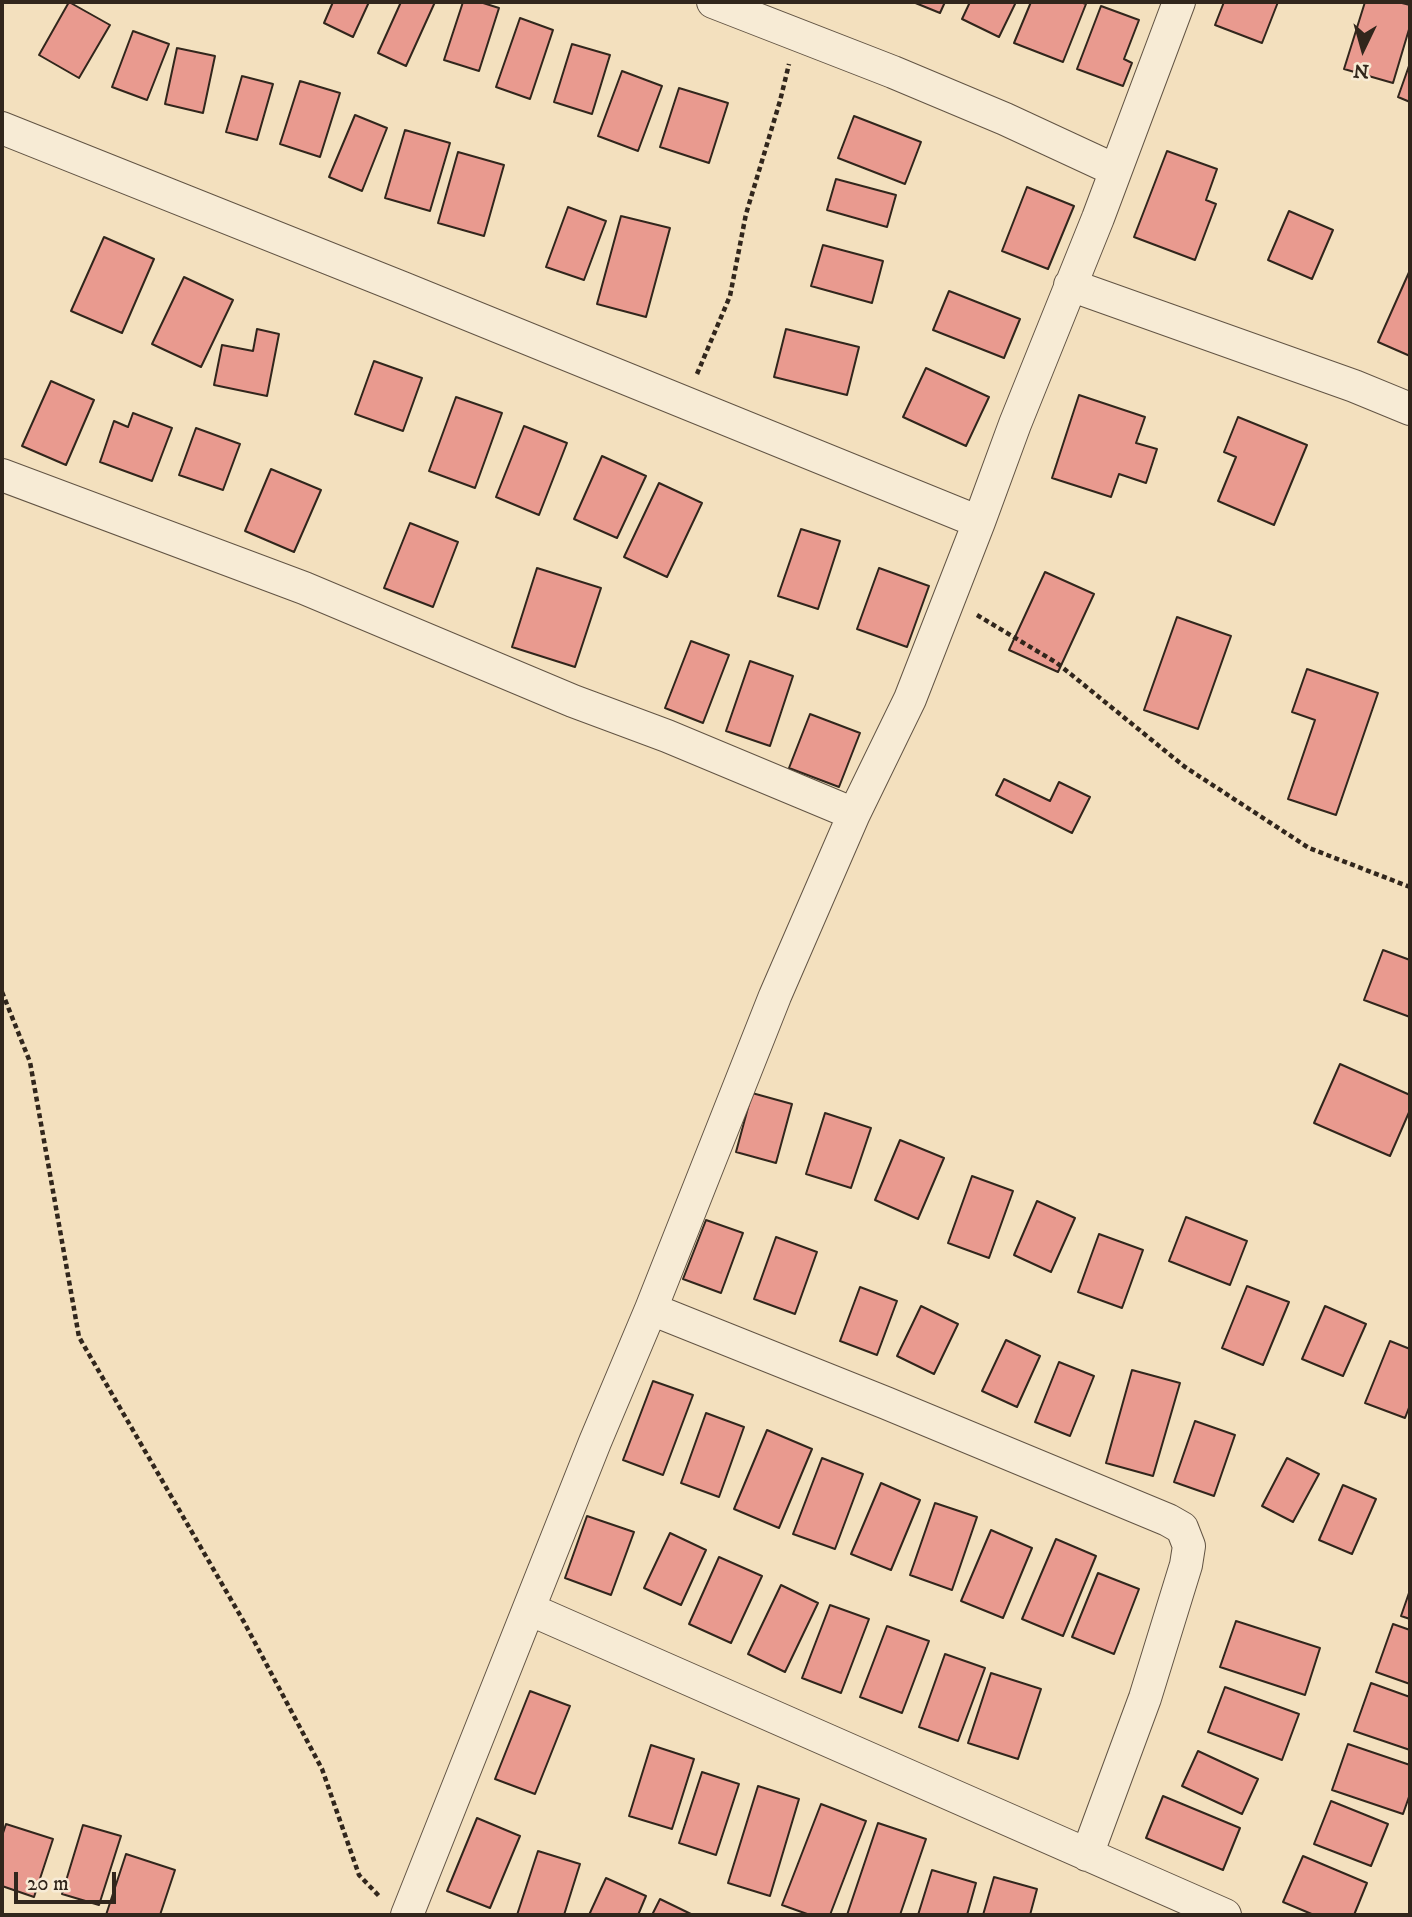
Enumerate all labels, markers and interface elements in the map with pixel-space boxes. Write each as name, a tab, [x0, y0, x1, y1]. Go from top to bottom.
north arrow	[1328, 14, 1398, 84]
text: N	[1352, 58, 1370, 83]
scale bar	[18, 1857, 119, 1901]
text: 20 m	[27, 1871, 69, 1897]

